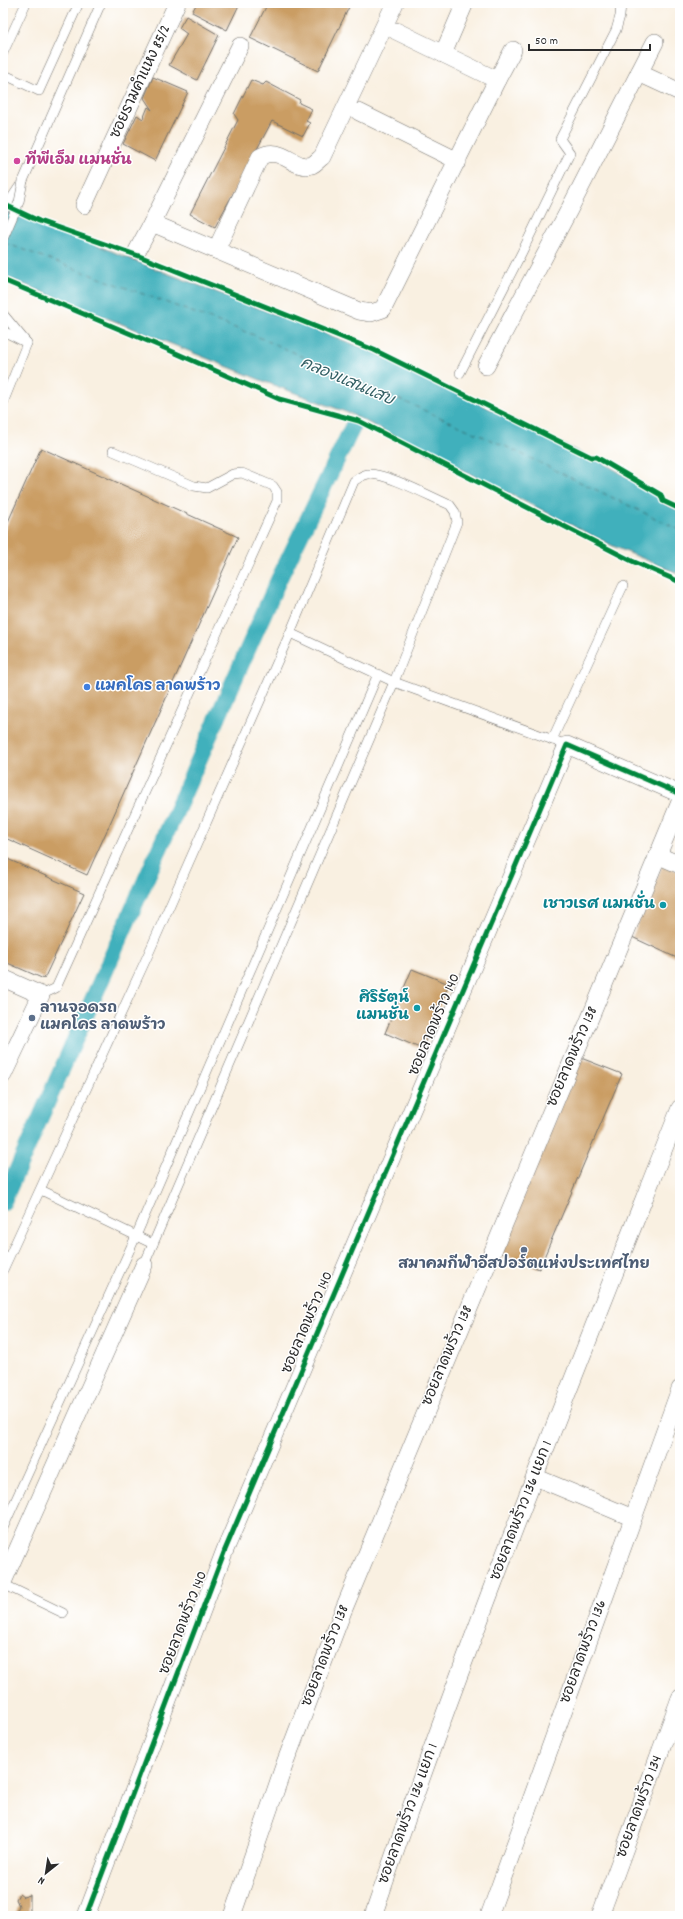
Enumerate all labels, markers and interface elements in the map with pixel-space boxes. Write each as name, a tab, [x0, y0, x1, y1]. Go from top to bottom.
street label: ซอยรามคำแหง 85/2	[105, 21, 177, 143]
scale bar	[529, 26, 650, 52]
text: 50 m	[535, 33, 558, 50]
place label: ทีพีเอ็ม แมนชั่น	[25, 146, 132, 172]
marker: ทีพีเอ็ม แมนชั่น	[12, 156, 22, 166]
water label: คลองแสนแสบ	[297, 352, 398, 412]
place label: แมคโคร ลาดพร้าว	[95, 675, 220, 698]
marker: แมคโคร ลาดพร้าว	[82, 682, 92, 692]
place label: เชาวเรศ แมนชั่น	[543, 890, 655, 916]
marker: เชาวเรศ แมนชั่น	[658, 900, 668, 910]
street label: ซอยลาดพร้าว 140	[403, 970, 466, 1080]
place label: ศิริรัตน์ แมนชั่น	[356, 987, 410, 1027]
place label: ลานจอดรถ แมคโคร ลาดพร้าว	[40, 998, 165, 1037]
marker: ศิริรัตน์ แมนชั่น	[412, 1003, 422, 1013]
street label: ซอยลาดพร้าว 138	[541, 1003, 604, 1111]
marker: ลานจอดรถ แมคโคร ลาดพร้าว	[27, 1013, 37, 1023]
marker: สมาคมกีฬาอีสปอร์ตแห่งประเทศไทย	[519, 1245, 529, 1255]
place label: สมาคมกีฬาอีสปอร์ตแห่งประเทศไทย	[398, 1253, 650, 1276]
street label: ซอยลาดพร้าว 140	[276, 1268, 339, 1378]
street label: ซอยลาดพร้าว 138	[416, 1302, 479, 1410]
street label: ซอยลาดพร้าว 136 แยก 1	[484, 1438, 559, 1584]
street label: ซอยลาดพร้าว 140	[153, 1568, 214, 1678]
street label: ซอยลาดพร้าว 136	[554, 1597, 613, 1707]
street label: ซอยลาดพร้าว 138	[296, 1601, 356, 1710]
street label: ซอยลาดพร้าว 136 แยก 1	[372, 1740, 445, 1887]
street label: ซอยลาดพร้าว 134	[610, 1752, 669, 1861]
north arrow	[26, 1853, 66, 1893]
text: N	[35, 1871, 48, 1888]

